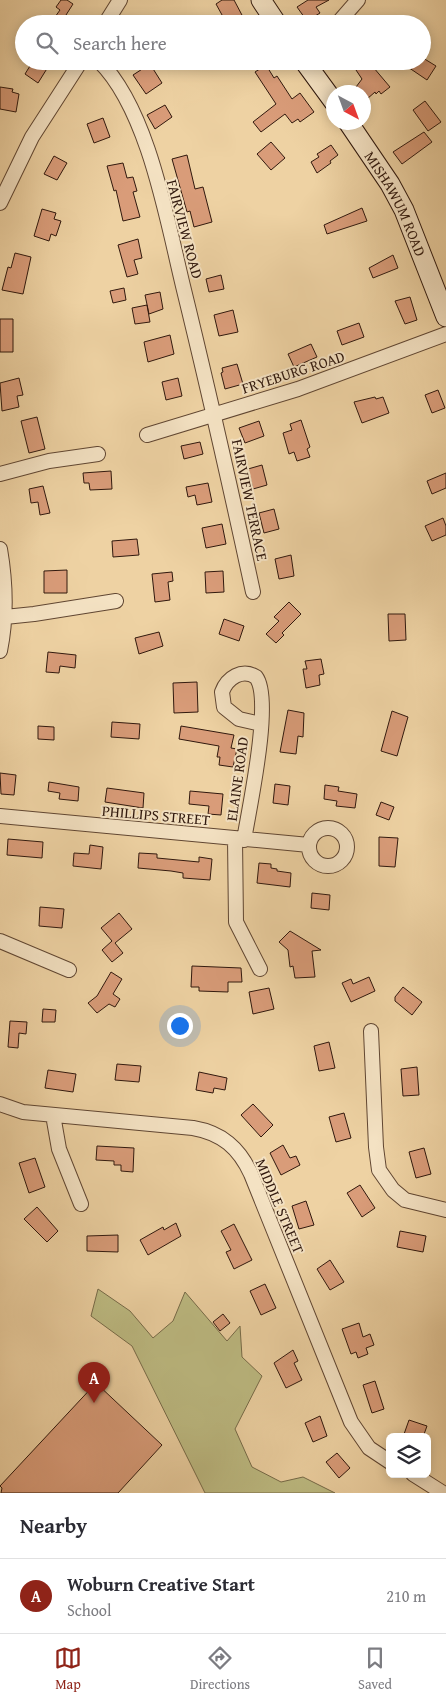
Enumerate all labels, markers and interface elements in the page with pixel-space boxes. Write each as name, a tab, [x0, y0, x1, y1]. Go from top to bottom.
search box	[15, 15, 431, 70]
icon: search	[33, 29, 61, 57]
text: Search here	[73, 29, 167, 57]
north arrow	[326, 85, 371, 130]
street label: MISHAWUM ROAD	[360, 147, 432, 259]
street label: FAIRVIEW ROAD	[162, 177, 208, 281]
street label: FRYEBURG ROAD	[239, 345, 347, 399]
street label: FAIRVIEW TERRACE	[227, 437, 273, 563]
street label: ELAINE ROAD	[221, 736, 253, 822]
street label: PHILLIPS STREET	[101, 800, 212, 830]
your location	[167, 1013, 193, 1039]
street label: MIDDLE STREET	[251, 1155, 310, 1257]
pin: A	[78, 1362, 110, 1403]
map controls	[386, 1433, 431, 1478]
button: layers	[386, 1433, 431, 1478]
text: Nearby	[20, 1510, 87, 1541]
text: Woburn Creative Start	[67, 1570, 255, 1598]
text: A	[31, 1584, 41, 1608]
text: 210 m	[386, 1584, 426, 1608]
text: School	[67, 1598, 111, 1622]
tab: Map	[54, 1644, 82, 1694]
tab: Directions	[190, 1644, 250, 1694]
tab: Saved	[358, 1644, 392, 1694]

